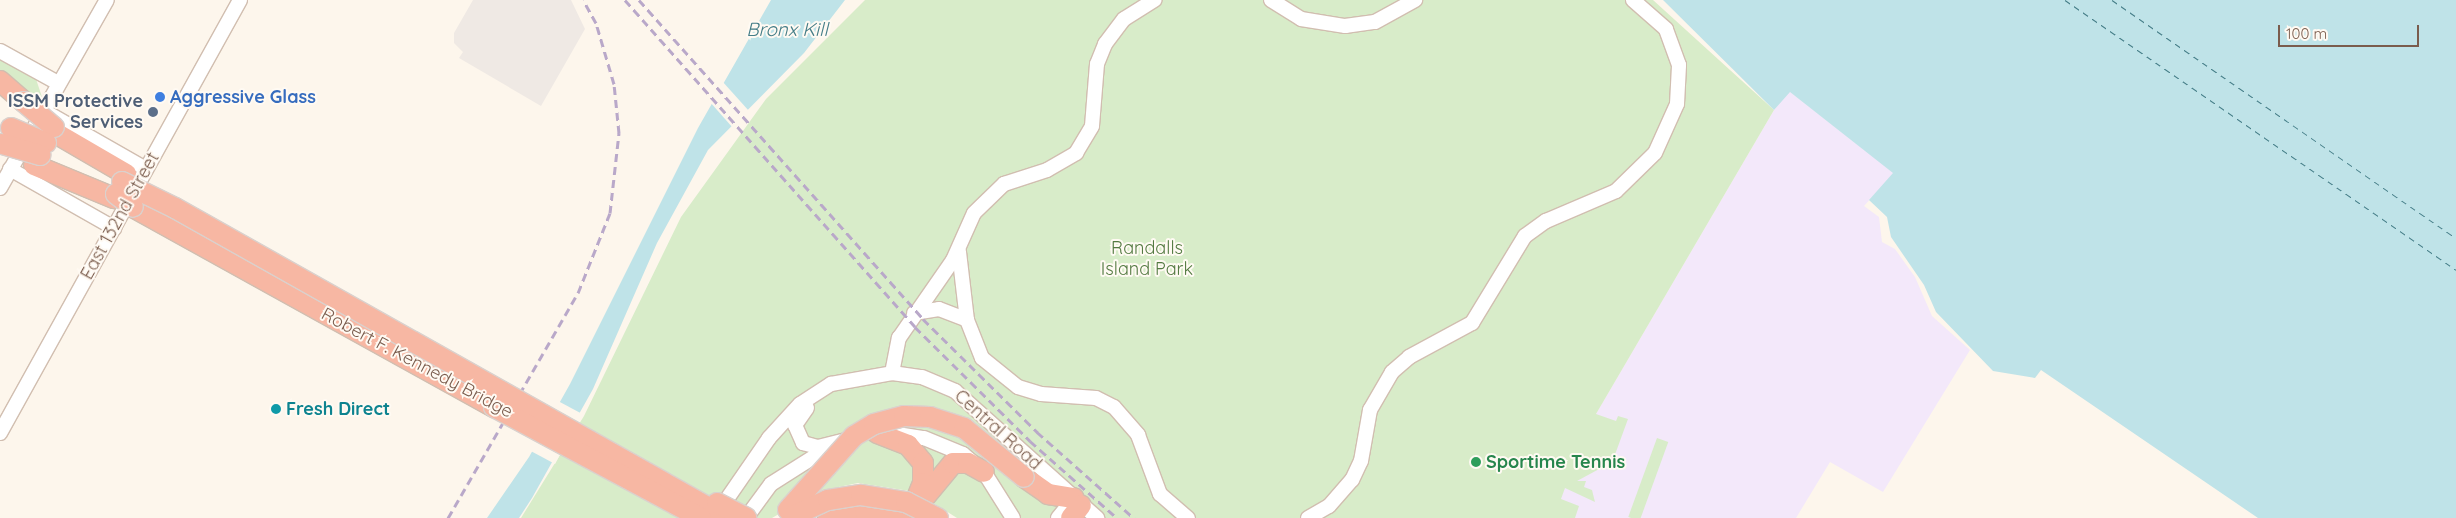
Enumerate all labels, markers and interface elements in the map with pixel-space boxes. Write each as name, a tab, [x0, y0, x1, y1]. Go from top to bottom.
scale bar	[2281, 15, 2422, 47]
water label: Bronx Kill	[746, 19, 828, 41]
text: 100 m	[2286, 24, 2327, 43]
place label: Aggressive Glass	[170, 86, 316, 108]
place label: ISSM Protective Services	[8, 91, 143, 134]
marker: Aggressive Glass	[154, 91, 166, 103]
marker: ISSM Protective Services	[147, 106, 159, 118]
street label: East 132nd Street	[76, 149, 164, 283]
park label: Randalls Island Park	[1101, 238, 1193, 280]
street label: Robert F. Kennedy Bridge	[318, 303, 516, 423]
street label: Central Road	[950, 385, 1046, 475]
place label: Fresh Direct	[286, 398, 390, 420]
marker: Fresh Direct	[270, 403, 282, 415]
place label: Sportime Tennis	[1486, 451, 1625, 473]
marker: Sportime Tennis	[1470, 456, 1482, 468]

